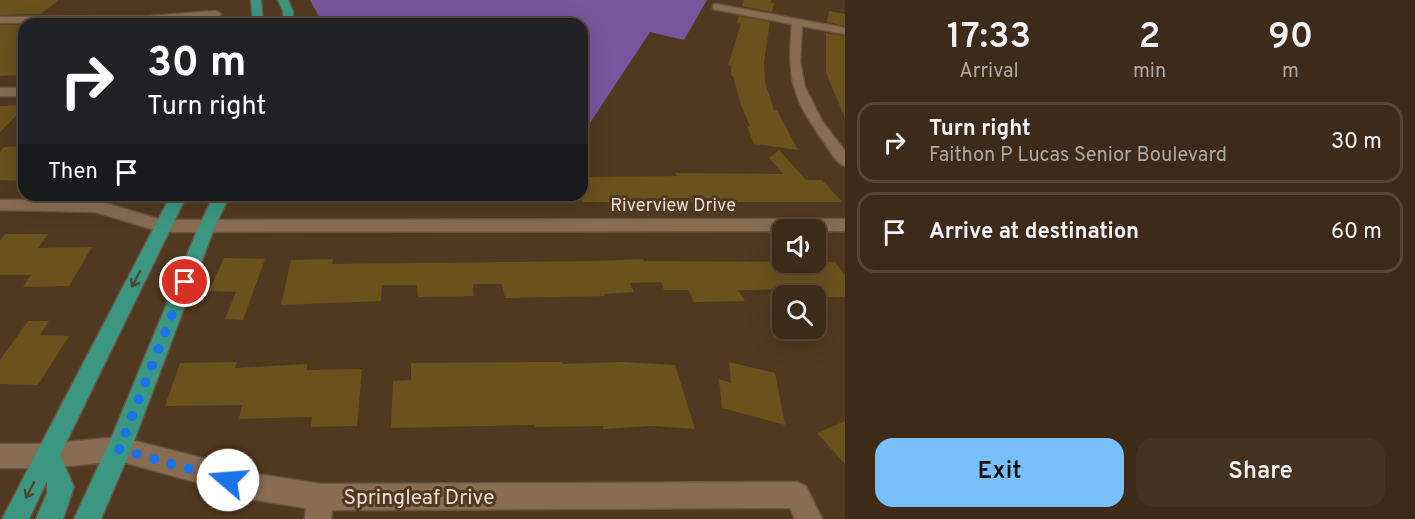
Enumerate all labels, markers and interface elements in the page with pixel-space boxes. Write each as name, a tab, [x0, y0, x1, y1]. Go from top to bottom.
text: 17:33	[947, 15, 1031, 61]
text: 2	[1139, 15, 1161, 61]
text: 90	[1268, 15, 1313, 61]
text: 30 m	[147, 38, 246, 91]
icon: right	[48, 42, 126, 120]
text: Arrival	[959, 59, 1019, 85]
text: min	[1133, 59, 1166, 85]
text: m	[1282, 59, 1299, 85]
text: Turn right	[147, 90, 266, 124]
text: Turn right	[929, 116, 1031, 143]
icon: right	[878, 126, 911, 159]
text: 30 m	[1331, 129, 1382, 156]
text: Faithon P Lucas Senior Boulevard	[929, 143, 1227, 169]
icon: arrive	[110, 156, 143, 189]
text: Then	[48, 159, 98, 186]
street label: Riverview Drive	[610, 195, 736, 218]
icon: arrive	[878, 216, 911, 249]
map controls	[772, 219, 826, 339]
button: sound	[772, 219, 826, 273]
text: Arrive at destination	[929, 219, 1139, 246]
text: 60 m	[1331, 219, 1382, 246]
pin	[159, 256, 210, 307]
icon: arrive	[168, 265, 201, 298]
one-way arrow	[130, 269, 142, 287]
button: search	[772, 285, 826, 339]
button: Exit	[875, 438, 1124, 507]
button: Share	[1136, 438, 1385, 507]
position arrow	[196, 448, 260, 512]
one-way arrow	[24, 481, 35, 499]
street label: Springleaf Drive	[343, 485, 495, 512]

